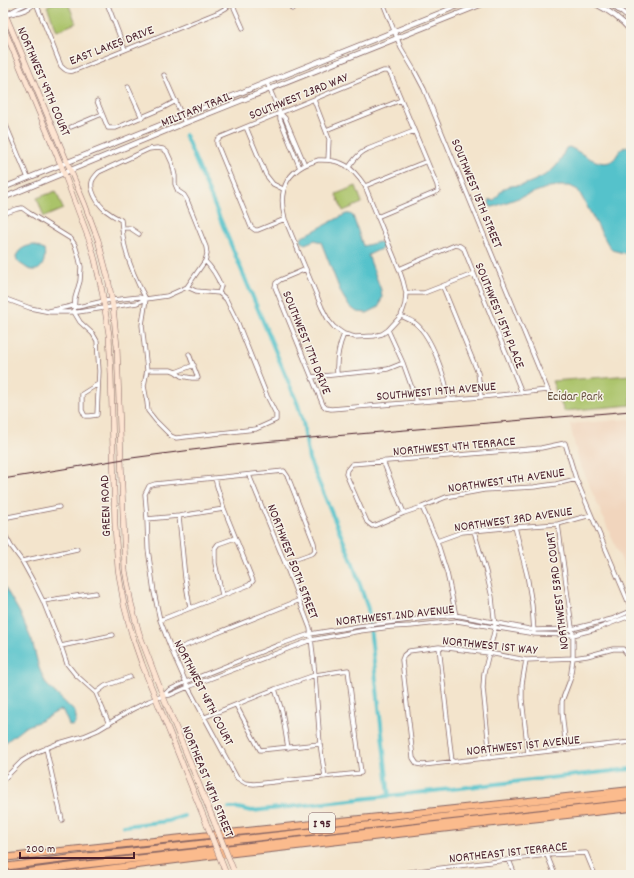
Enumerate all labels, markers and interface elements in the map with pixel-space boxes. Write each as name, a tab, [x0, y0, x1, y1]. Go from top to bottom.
street label: EAST LAKES DRIVE	[67, 21, 157, 71]
street label: NORTHWEST 49TH COURT	[11, 24, 74, 140]
street label: SOUTHWEST 23RD WAY	[247, 68, 352, 126]
street label: MILITARY TRAIL	[158, 87, 236, 133]
street label: SOUTHWEST 15TH STREET	[445, 136, 506, 252]
street label: SOUTHWEST 15TH PLACE	[469, 260, 529, 372]
street label: SOUTHWEST 17TH DRIVE	[276, 288, 335, 398]
street label: SOUTHWEST 19TH AVENUE	[376, 378, 497, 407]
park label: Ecidar Park	[547, 388, 603, 407]
street label: NORTHWEST 4TH TERRACE	[392, 433, 516, 462]
street label: NORTHWEST 4TH AVENUE	[447, 464, 566, 499]
street label: GREEN ROAD	[96, 474, 117, 537]
street label: NORTHWEST 50TH STREET	[261, 502, 322, 622]
street label: NORTHWEST 3RD AVENUE	[453, 503, 574, 538]
street label: NORTHWEST 53RD COURT	[542, 531, 575, 651]
street label: NORTHWEST 2ND AVENUE	[335, 601, 456, 632]
street label: NORTHWEST 1ST WAY	[441, 632, 539, 661]
street label: NORTHWEST 48TH COURT	[168, 637, 238, 749]
street label: NORTHEAST 48TH STREET	[176, 723, 238, 841]
street label: NORTHWEST 1ST AVENUE	[466, 731, 581, 762]
road number: I 95	[309, 813, 335, 833]
scale bar	[20, 834, 134, 860]
street label: NORTHEAST 1ST TERRACE	[448, 838, 568, 869]
text: 200 m	[26, 841, 55, 858]

